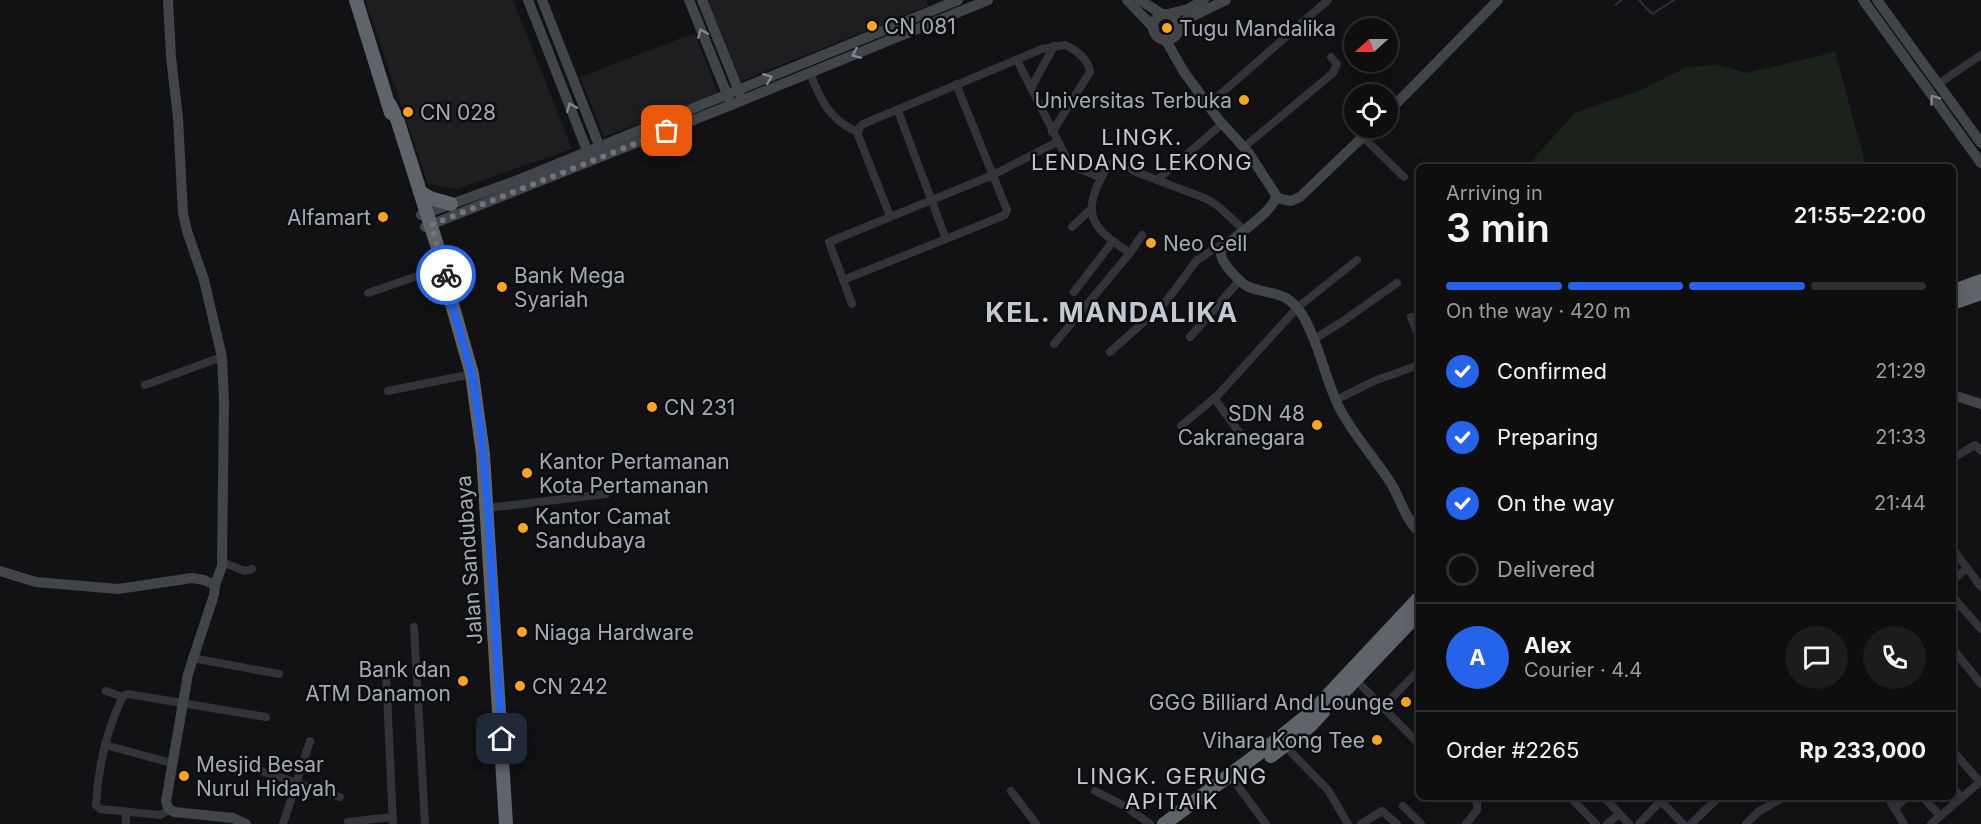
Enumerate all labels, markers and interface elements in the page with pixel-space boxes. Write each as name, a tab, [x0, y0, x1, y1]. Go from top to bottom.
place label: CN 081	[884, 14, 956, 39]
place label: Tugu Mandalika	[1179, 16, 1336, 41]
north arrow	[1344, 18, 1398, 72]
map controls	[1344, 18, 1398, 138]
marker: CN 081	[865, 19, 879, 33]
marker: Tugu Mandalika	[1160, 21, 1174, 35]
one-way arrow	[697, 28, 709, 39]
one-way arrow	[851, 47, 862, 59]
one-way arrow	[762, 73, 773, 85]
button: locate	[1344, 84, 1398, 138]
place label: Universitas Terbuka	[1034, 88, 1232, 113]
marker: Universitas Terbuka	[1237, 93, 1251, 107]
one-way arrow	[1930, 95, 1941, 106]
place label: CN 028	[420, 100, 496, 125]
one-way arrow	[565, 102, 578, 112]
marker: CN 028	[401, 105, 415, 119]
pin	[641, 105, 692, 156]
icon: bag	[650, 114, 683, 147]
district label: LINGK. LENDANG LEKONG	[1031, 124, 1253, 175]
text: Arriving in	[1446, 181, 1543, 205]
text: 21:55–22:00	[1794, 202, 1926, 228]
text: 3 min	[1446, 204, 1550, 251]
place label: Alfamart	[287, 205, 371, 230]
marker: Alfamart	[376, 210, 390, 224]
place label: Neo Cell	[1163, 231, 1247, 256]
marker: Neo Cell	[1144, 236, 1158, 250]
courier	[416, 245, 476, 305]
icon: bike	[430, 259, 463, 292]
place label: Bank Mega Syariah	[514, 263, 625, 312]
marker: Bank Mega Syariah	[495, 280, 509, 294]
district label: KEL. MANDALIKA	[985, 296, 1239, 329]
text: On the way · 420 m	[1446, 299, 1631, 323]
icon: check	[1446, 355, 1479, 388]
text: Confirmed	[1497, 358, 1607, 384]
text: 21:29	[1875, 359, 1926, 383]
place label: CN 231	[664, 395, 735, 420]
marker: CN 231	[645, 400, 659, 414]
place label: SDN 48 Cakranegara	[1178, 401, 1305, 450]
marker: SDN 48 Cakranegara	[1310, 418, 1324, 432]
icon: check	[1446, 421, 1479, 454]
text: Preparing	[1497, 424, 1598, 450]
text: 21:33	[1875, 425, 1926, 449]
place label: Kantor Pertamanan Kota Pertamanan	[539, 449, 730, 498]
marker: Kantor Pertamanan Kota Pertamanan	[520, 466, 534, 480]
street label: Jalan Sandubaya	[451, 474, 487, 646]
icon: check	[1446, 487, 1479, 520]
text: On the way	[1497, 490, 1615, 516]
text: 21:44	[1874, 491, 1926, 515]
place label: Kantor Camat Sandubaya	[535, 504, 671, 553]
marker: Kantor Camat Sandubaya	[516, 521, 530, 535]
text: Delivered	[1497, 556, 1595, 582]
place label: Niaga Hardware	[534, 620, 694, 645]
marker: Niaga Hardware	[515, 625, 529, 639]
button: chat	[1785, 626, 1848, 689]
button: phone	[1863, 626, 1926, 689]
text: Alex	[1524, 632, 1572, 658]
text: A	[1469, 644, 1486, 670]
place label: Bank dan ATM Danamon	[305, 657, 451, 706]
text: Courier · 4.4	[1524, 658, 1642, 682]
marker: Bank dan ATM Danamon	[456, 674, 470, 688]
place label: CN 242	[532, 674, 608, 699]
marker: CN 242	[513, 679, 527, 693]
place label: GGG Billiard And Lounge	[1149, 690, 1394, 715]
marker: GGG Billiard And Lounge	[1399, 695, 1413, 709]
pin	[476, 713, 527, 764]
icon: home	[485, 722, 518, 755]
place label: Vihara Kong Tee	[1202, 728, 1365, 753]
marker: Vihara Kong Tee	[1370, 733, 1384, 747]
text: Order #2265	[1446, 737, 1579, 763]
text: Rp 233,000	[1799, 737, 1926, 763]
place label: Mesjid Besar Nurul Hidayah	[196, 752, 337, 801]
district label: LINGK. GERUNG APITAIK	[1076, 763, 1268, 814]
marker: Mesjid Besar Nurul Hidayah	[177, 769, 191, 783]

